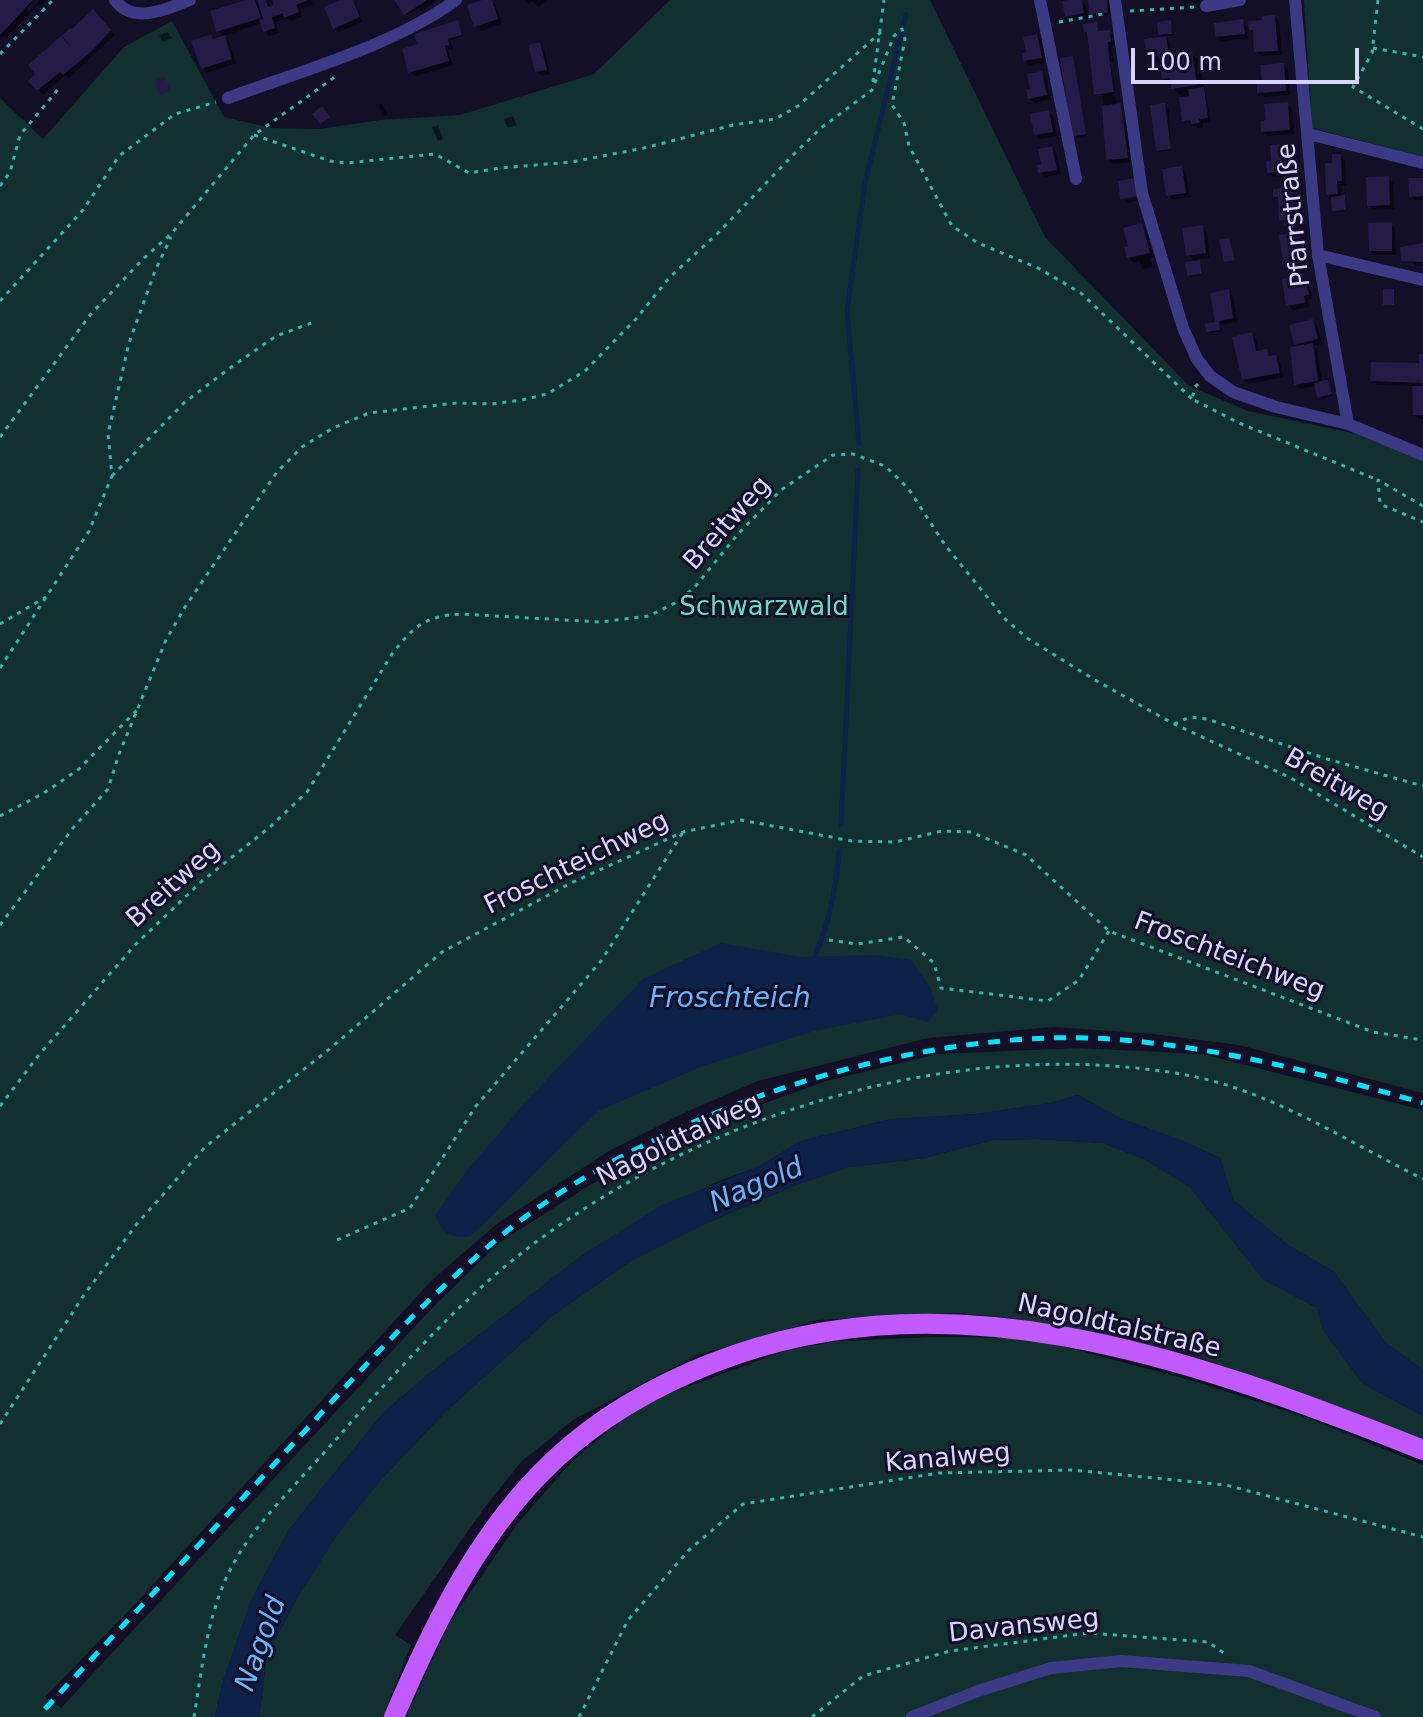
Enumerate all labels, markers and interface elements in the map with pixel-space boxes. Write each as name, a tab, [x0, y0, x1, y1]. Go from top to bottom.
scale bar	[1135, 32, 1363, 82]
text: 100 m	[1145, 48, 1222, 76]
street label: Pfarrstraße	[1272, 142, 1318, 288]
street label: Breitweg	[678, 471, 778, 577]
park label: Schwarzwald	[679, 592, 849, 624]
street label: Breitweg	[1278, 743, 1394, 827]
street label: Froschteichweg	[480, 806, 674, 922]
street label: Breitweg	[121, 835, 227, 935]
street label: Froschteichweg	[1129, 906, 1329, 1008]
water label: Froschteich	[649, 983, 811, 1017]
street label: Nagoldtalweg	[592, 1088, 766, 1194]
water label: Nagold	[705, 1151, 809, 1221]
street label: Nagoldtalstraße	[1014, 1288, 1224, 1366]
street label: Kanalweg	[884, 1438, 1012, 1480]
water label: Nagold	[229, 1592, 295, 1696]
street label: Davansweg	[947, 1604, 1101, 1650]

